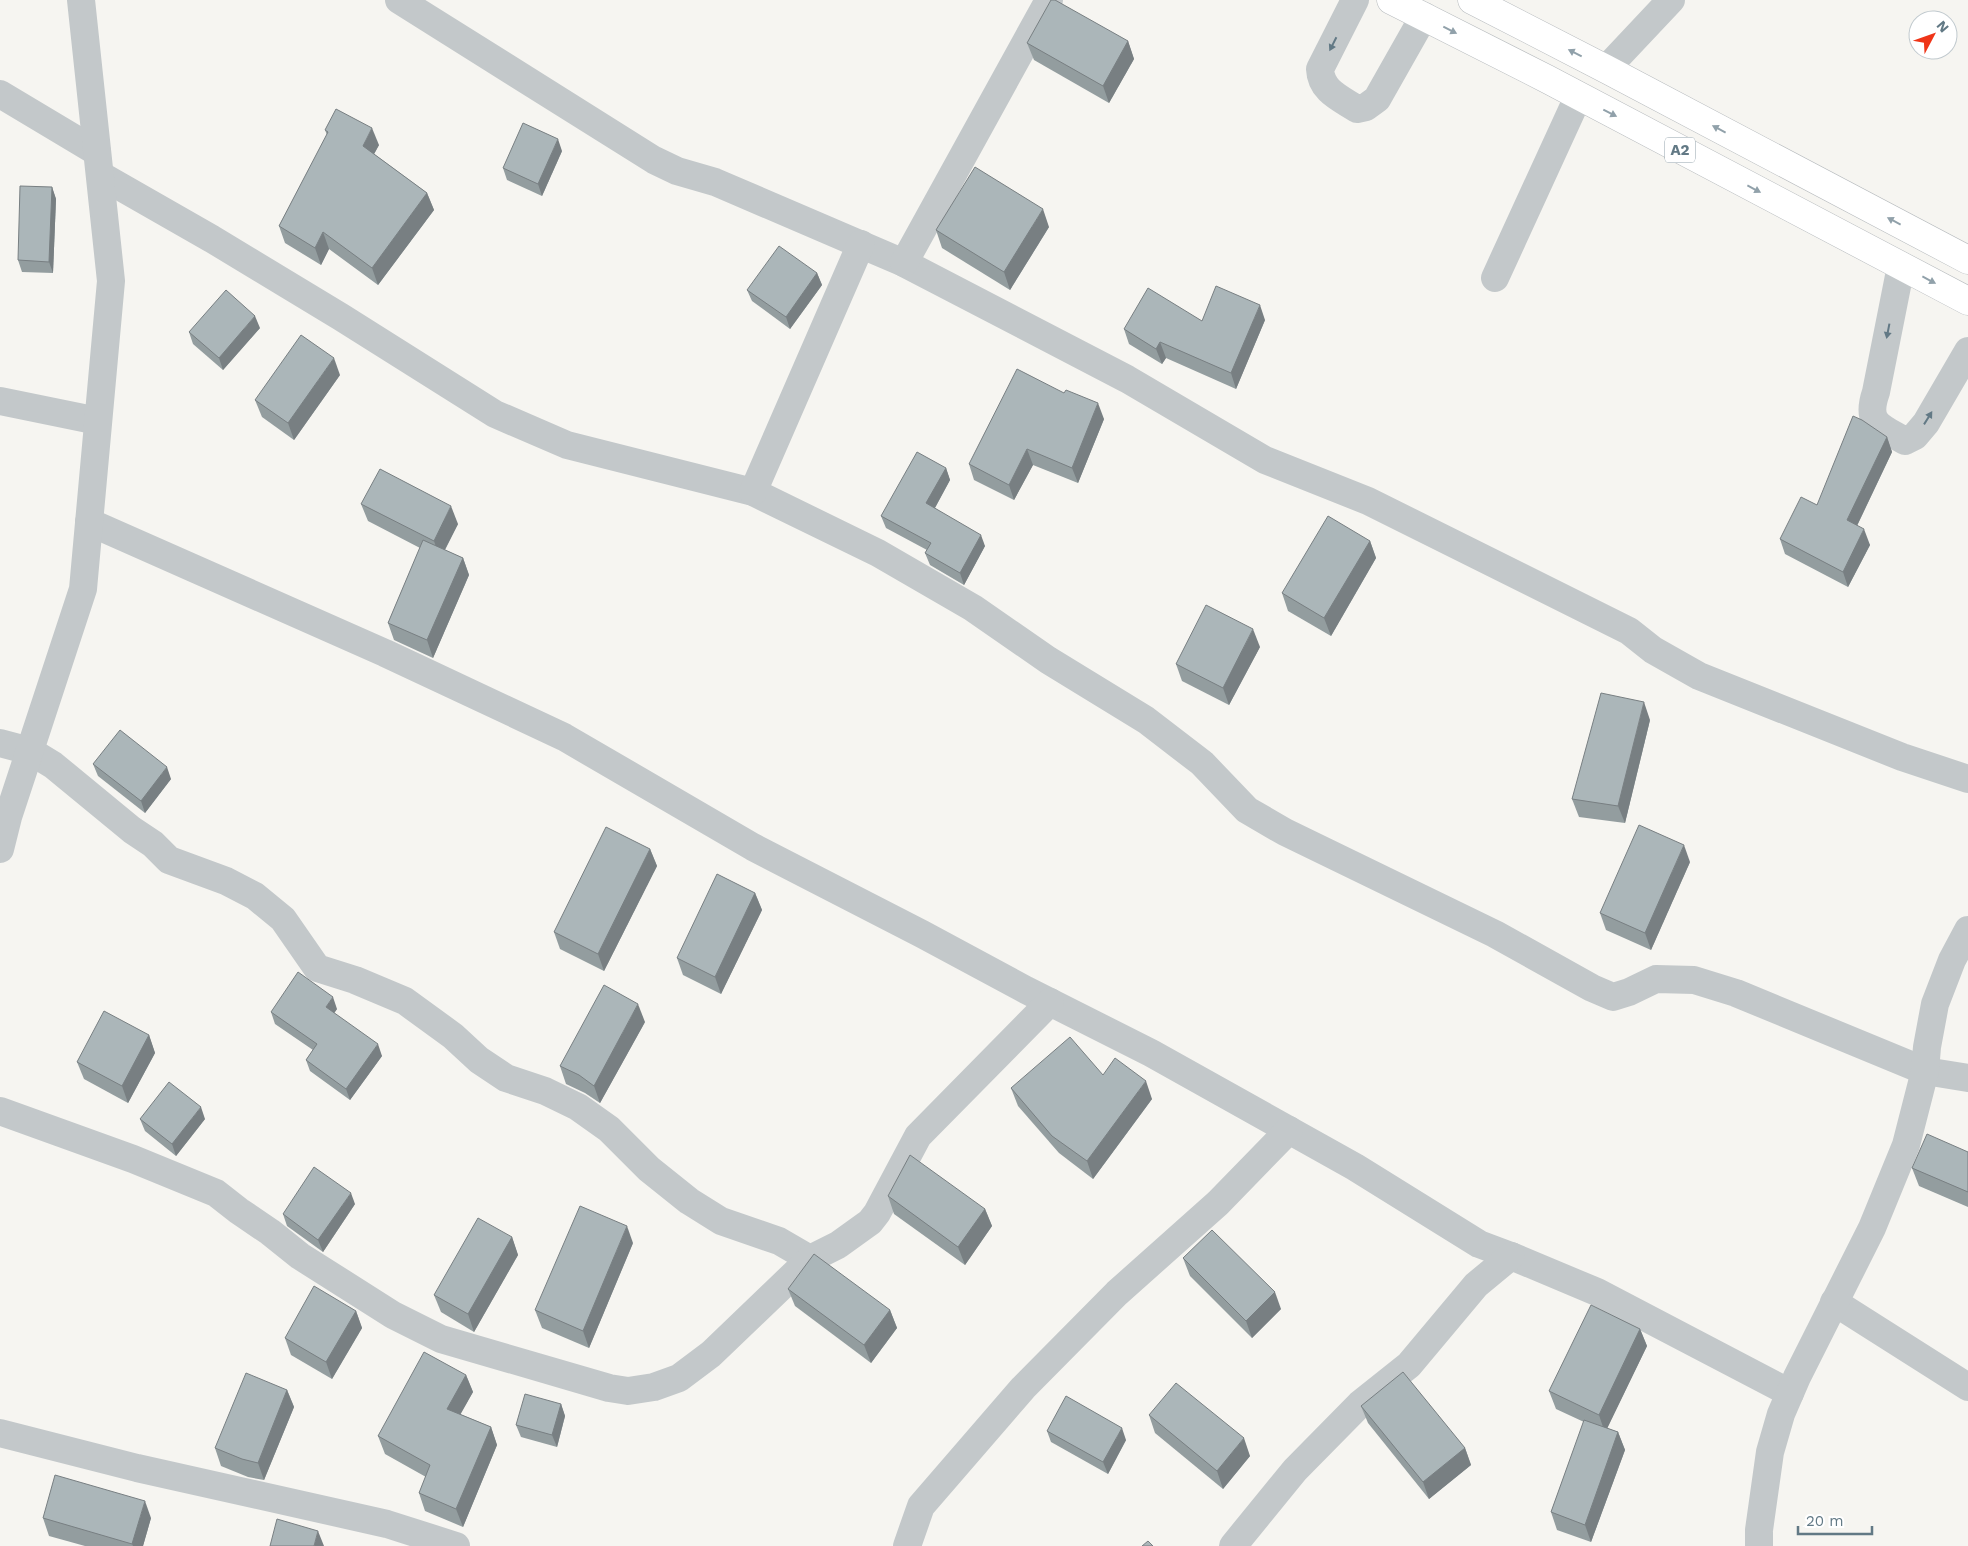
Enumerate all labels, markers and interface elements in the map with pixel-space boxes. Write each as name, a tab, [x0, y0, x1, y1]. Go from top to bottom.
north arrow	[1908, 10, 1958, 60]
text: N	[1933, 17, 1952, 36]
one-way arrow	[1443, 26, 1457, 34]
one-way arrow	[1329, 36, 1337, 51]
one-way arrow	[1568, 49, 1583, 57]
one-way arrow	[1602, 109, 1617, 117]
one-way arrow	[1712, 125, 1726, 133]
road number: A2	[1665, 138, 1695, 162]
one-way arrow	[1746, 185, 1761, 193]
one-way arrow	[1887, 217, 1901, 225]
one-way arrow	[1921, 276, 1936, 284]
one-way arrow	[1884, 323, 1892, 338]
one-way arrow	[1924, 411, 1933, 424]
scale bar	[1798, 1504, 1872, 1536]
text: 20 m	[1806, 1512, 1844, 1530]

